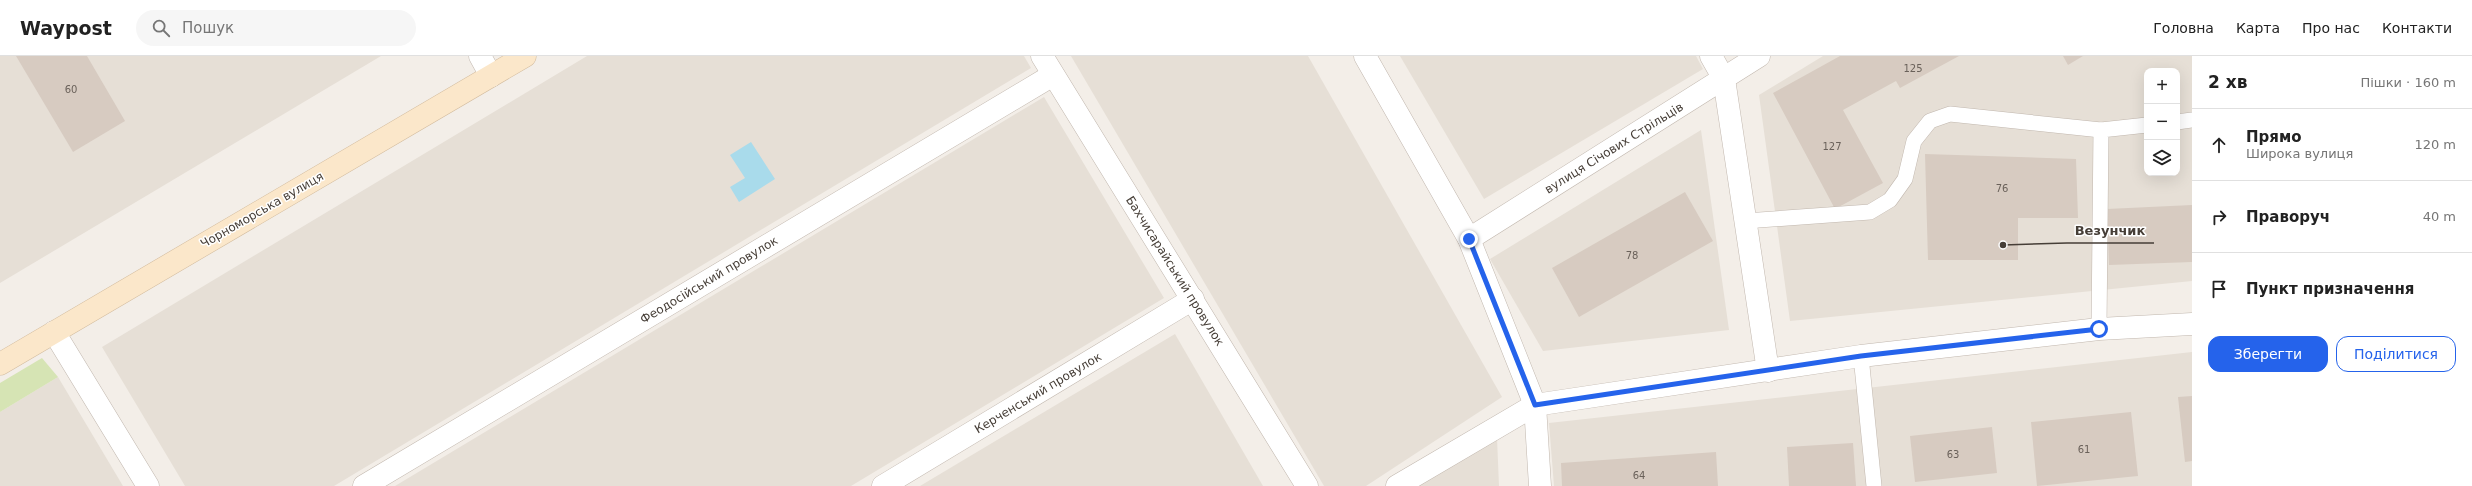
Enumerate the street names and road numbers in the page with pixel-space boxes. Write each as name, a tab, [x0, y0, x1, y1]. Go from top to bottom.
street label: вулиця Січових Стрільців	[1542, 100, 1686, 196]
street label: Чорноморська вулиця	[198, 169, 326, 251]
street label: Бахчисарайський провулок	[1123, 194, 1227, 348]
street label: Феодосійський провулок	[638, 233, 780, 327]
street label: Керченський провулок	[972, 350, 1104, 436]

